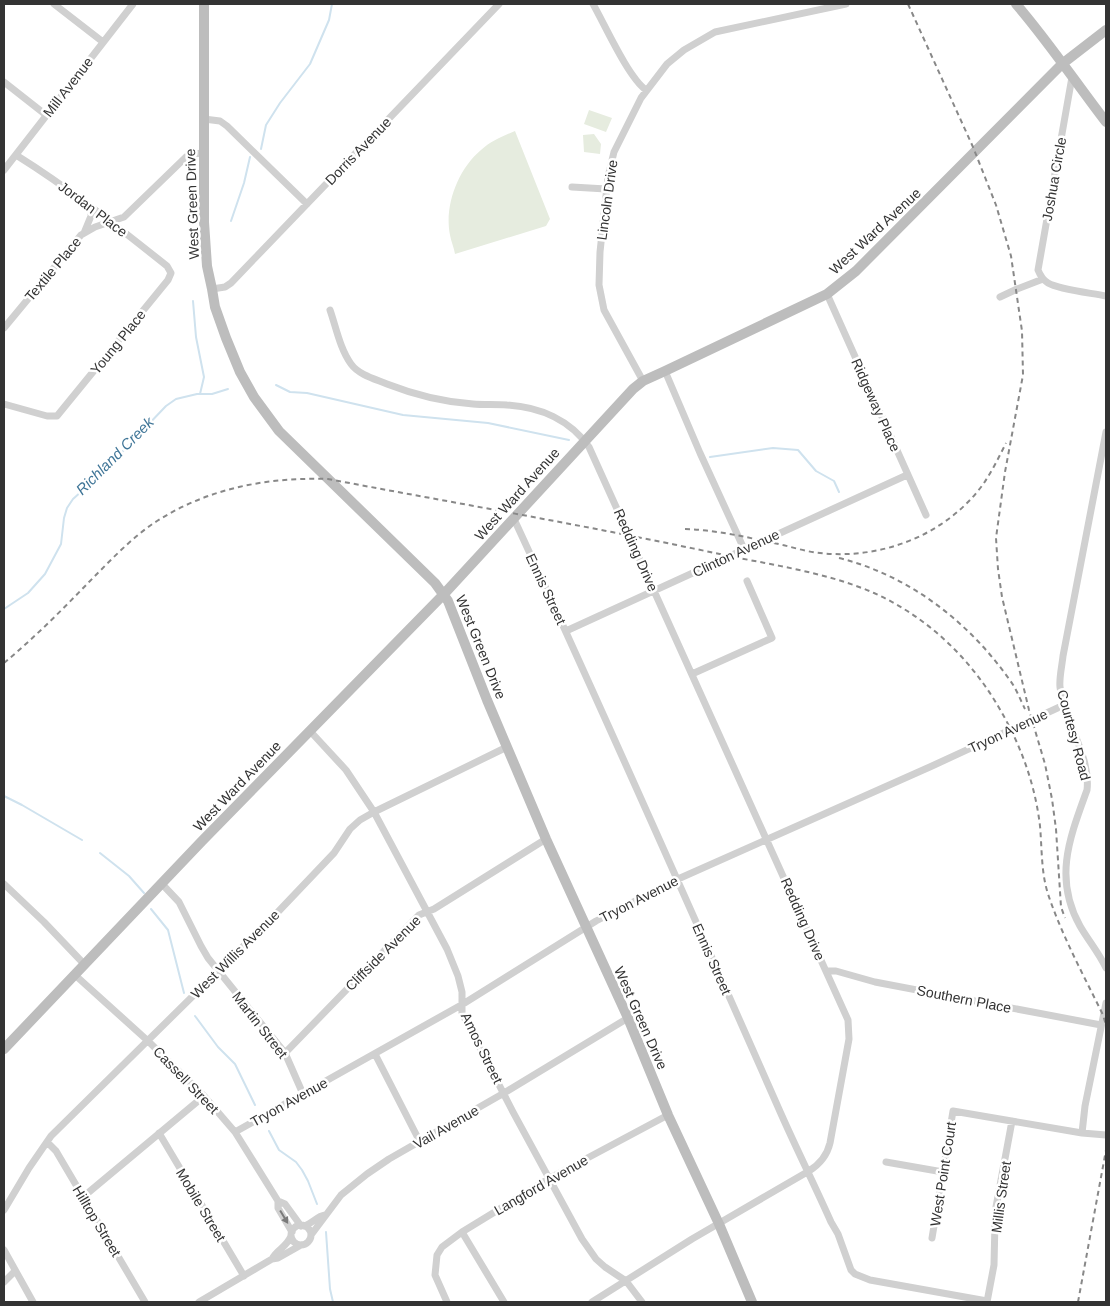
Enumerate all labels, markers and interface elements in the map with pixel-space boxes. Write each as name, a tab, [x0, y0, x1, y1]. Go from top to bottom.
street label: Mill Avenue	[40, 54, 96, 120]
street label: Dorris Avenue	[322, 114, 394, 188]
street label: Joshua Circle	[1039, 136, 1069, 222]
street label: West Green Drive	[182, 148, 202, 260]
street label: Lincoln Drive	[593, 159, 621, 241]
street label: Jordan Place	[56, 178, 131, 240]
street label: West Ward Avenue	[826, 184, 924, 277]
street label: Textile Place	[22, 234, 85, 304]
street label: Young Place	[87, 306, 149, 377]
street label: Ridgeway Place	[848, 356, 904, 454]
water label: Richland Creek	[72, 412, 158, 498]
street label: West Ward Avenue	[471, 444, 563, 544]
street label: Redding Drive	[611, 506, 661, 594]
street label: Clinton Avenue	[690, 526, 782, 580]
street label: Ennis Street	[523, 551, 569, 627]
street label: West Green Drive	[453, 593, 509, 702]
street label: Courtesy Road	[1054, 688, 1094, 782]
street label: Tryon Avenue	[966, 706, 1050, 756]
street label: West Ward Avenue	[190, 738, 284, 834]
street label: Tryon Avenue	[597, 872, 681, 926]
street label: Redding Drive	[778, 875, 828, 963]
street label: West Willis Avenue	[187, 906, 283, 1002]
street label: Cliffside Avenue	[342, 912, 424, 994]
street label: Ennis Street	[689, 921, 735, 997]
street label: West Green Drive	[611, 964, 671, 1072]
street label: Southern Place	[915, 982, 1013, 1016]
street label: Martin Street	[229, 988, 291, 1062]
street label: Amos Street	[458, 1010, 506, 1086]
street label: Cassell Street	[150, 1043, 222, 1117]
street label: Tryon Avenue	[248, 1074, 330, 1130]
street label: Vail Avenue	[411, 1102, 482, 1152]
street label: West Point Court	[927, 1121, 959, 1227]
street label: Langford Avenue	[491, 1152, 591, 1218]
street label: Millis Street	[988, 1160, 1014, 1234]
street label: Mobile Street	[173, 1166, 229, 1245]
street label: Hilltop Street	[70, 1183, 125, 1260]
one-way arrow	[279, 1210, 288, 1223]

